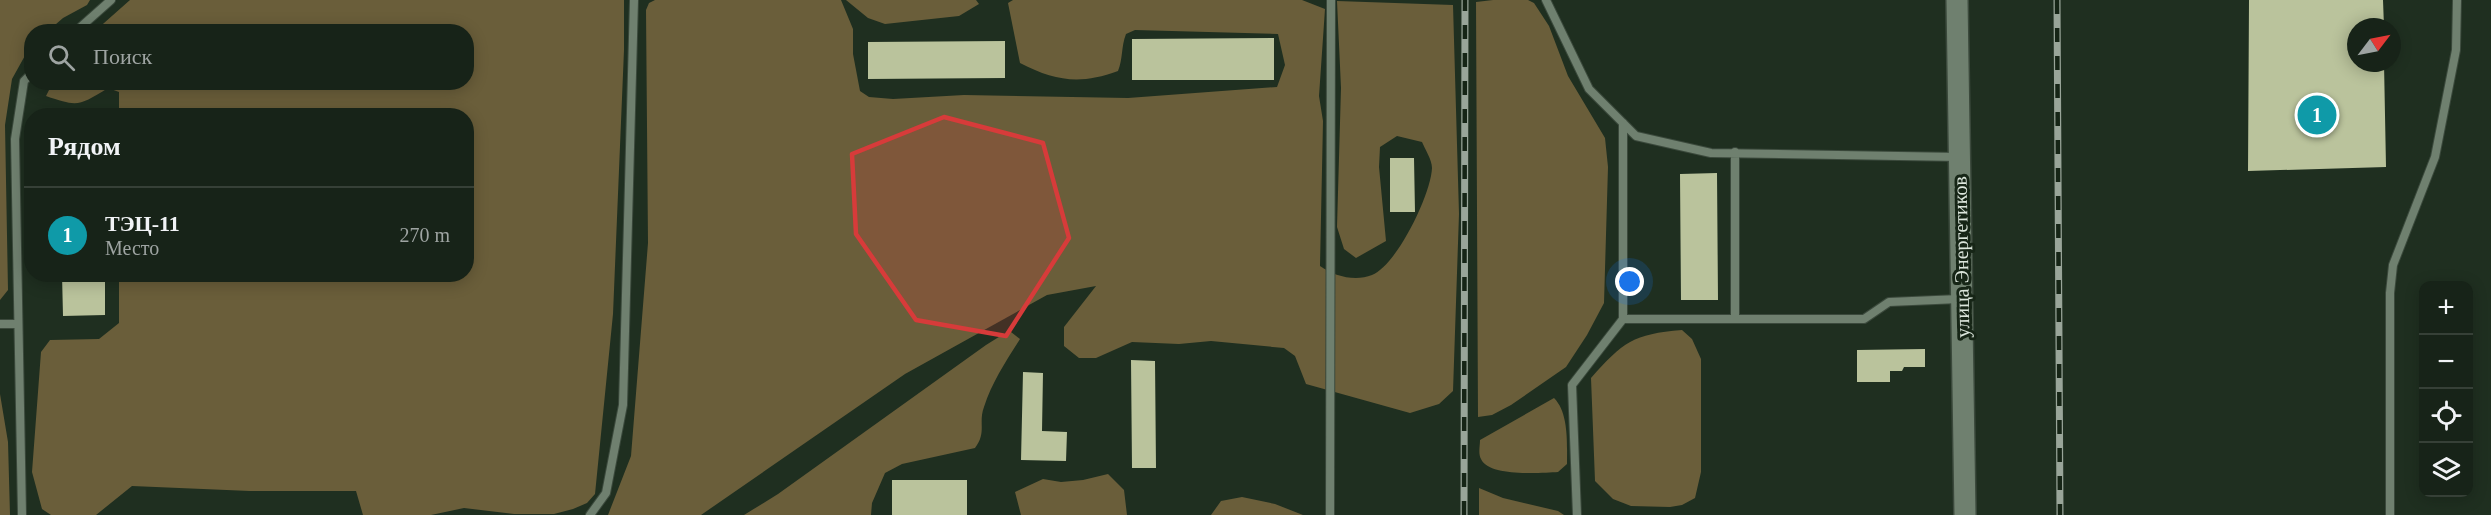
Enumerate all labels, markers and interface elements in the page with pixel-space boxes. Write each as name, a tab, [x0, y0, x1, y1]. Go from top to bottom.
north arrow	[2347, 18, 2401, 72]
search box	[24, 24, 474, 90]
icon: search	[45, 41, 78, 74]
text: Поиск	[93, 44, 152, 69]
pin: 1	[2298, 92, 2336, 138]
text: Рядом	[48, 132, 121, 161]
street label: улица Энергетиков	[1949, 176, 1974, 338]
text: ТЭЦ-11	[105, 211, 180, 236]
text: 1	[63, 224, 73, 246]
text: 270 m	[399, 224, 450, 246]
text: Место	[105, 237, 159, 259]
your location	[1615, 267, 1644, 296]
map controls	[2419, 281, 2473, 497]
button: +	[2419, 281, 2473, 335]
button: −	[2419, 335, 2473, 389]
button: locate	[2419, 389, 2473, 443]
button: layers	[2419, 443, 2473, 497]

